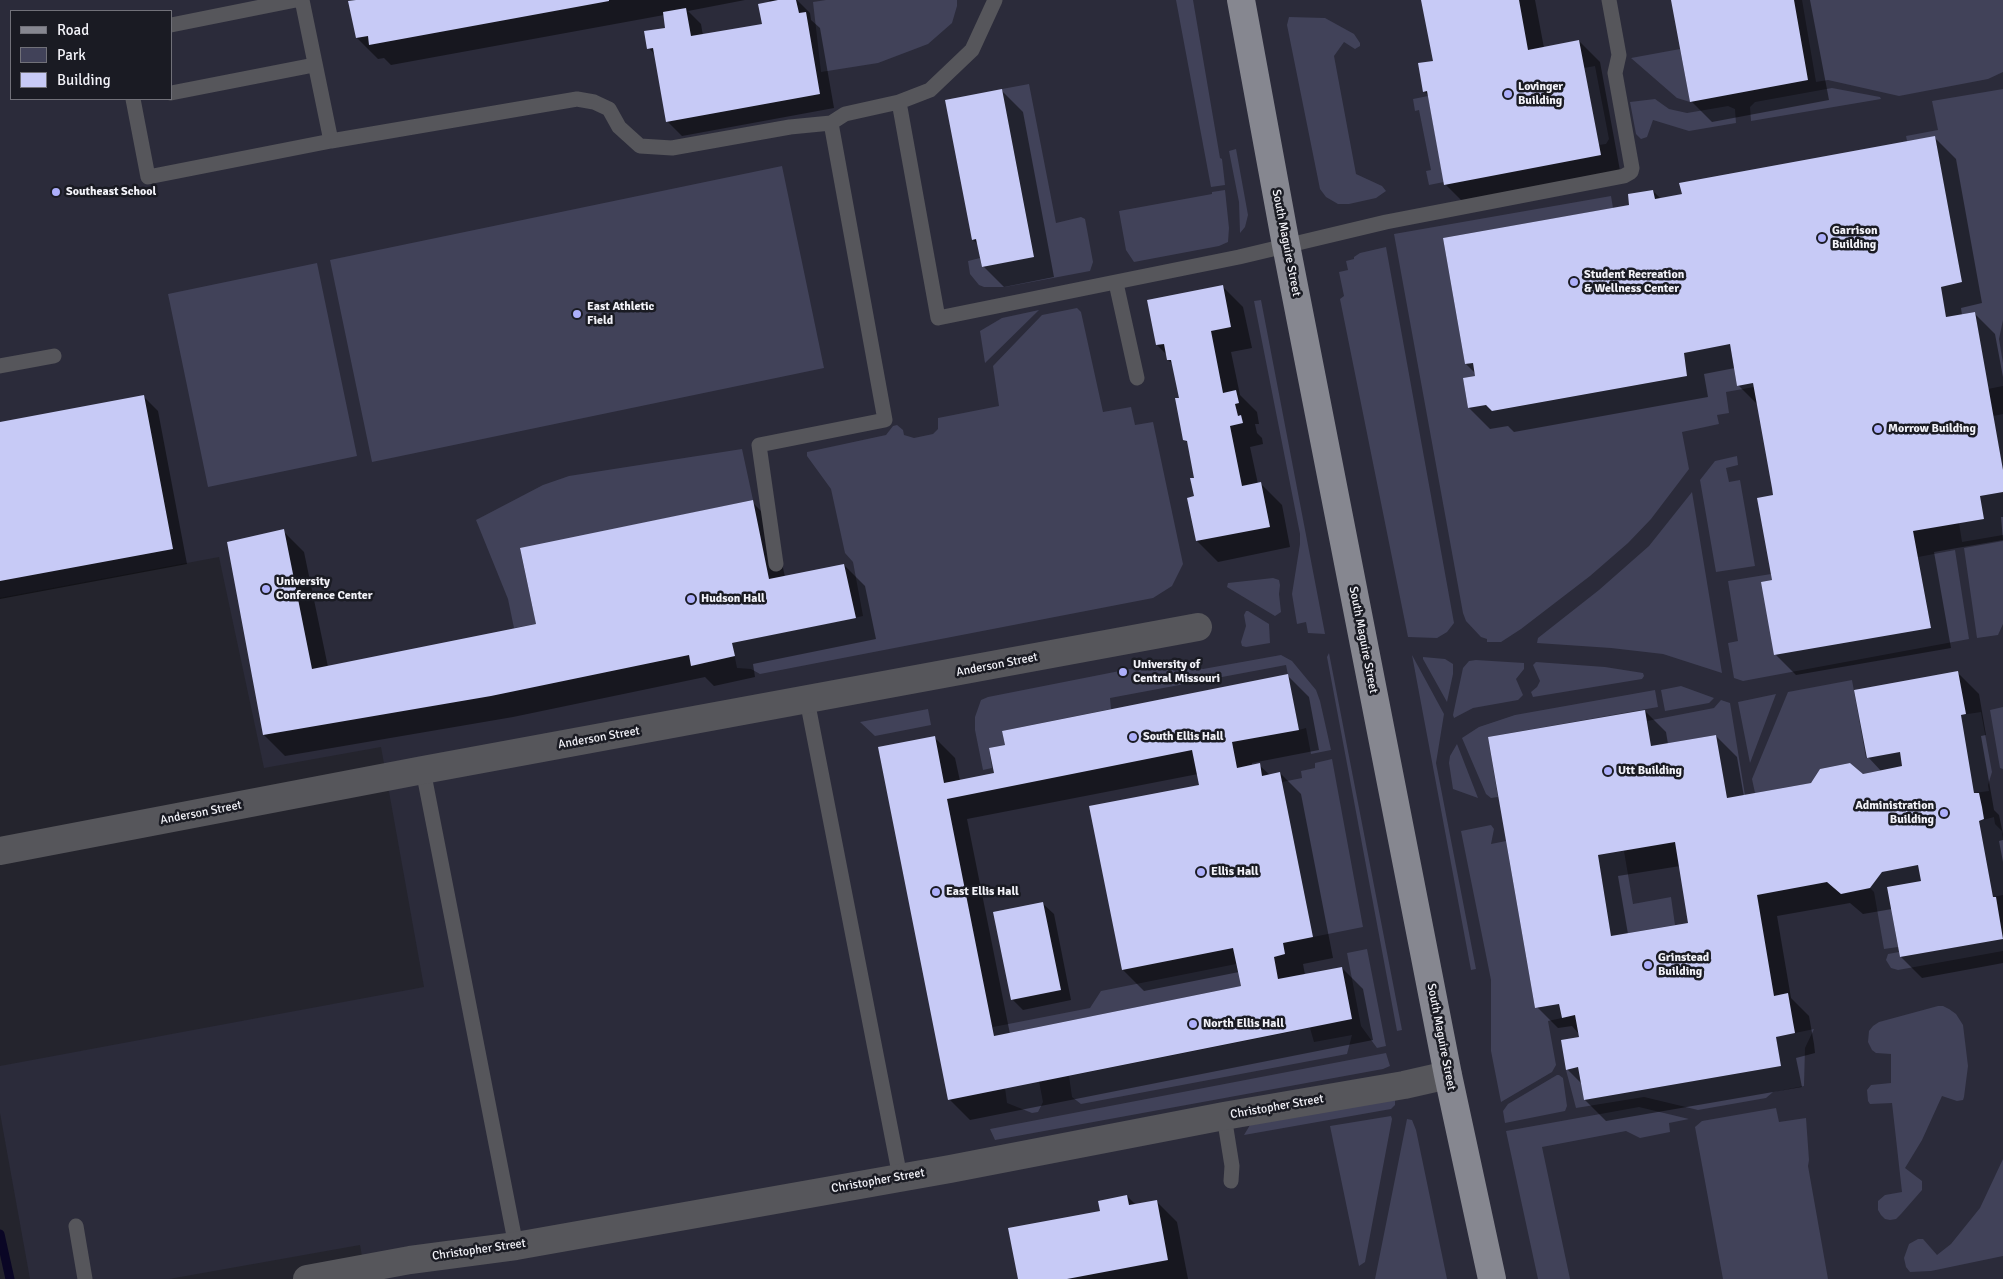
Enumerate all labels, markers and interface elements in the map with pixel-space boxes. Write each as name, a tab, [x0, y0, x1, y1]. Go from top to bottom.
legend	[10, 10, 172, 100]
text: Road	[57, 21, 89, 39]
text: Park	[57, 46, 86, 64]
text: Building	[57, 71, 111, 89]
place label: Lovinger Building	[1518, 80, 1563, 108]
marker: Lovinger Building	[1502, 88, 1514, 100]
place label: Southeast School	[66, 185, 156, 199]
marker: Southeast School	[50, 186, 62, 198]
street label: South Maguire Street	[1269, 188, 1303, 298]
place label: Garrison Building	[1832, 224, 1877, 252]
marker: Garrison Building	[1816, 232, 1828, 244]
place label: Student Recreation & Wellness Center	[1584, 268, 1684, 296]
marker: Student Recreation & Wellness Center	[1568, 276, 1580, 288]
place label: East Athletic Field	[587, 300, 654, 328]
marker: East Athletic Field	[571, 308, 583, 320]
place label: Morrow Building	[1888, 422, 1976, 436]
marker: Morrow Building	[1872, 423, 1884, 435]
place label: University Conference Center	[276, 575, 373, 603]
marker: University Conference Center	[260, 583, 272, 595]
street label: South Maguire Street	[1346, 585, 1380, 695]
place label: Hudson Hall	[701, 592, 765, 606]
marker: Hudson Hall	[685, 593, 697, 605]
street label: Anderson Street	[955, 650, 1039, 680]
place label: University of Central Missouri	[1133, 658, 1220, 686]
marker: University of Central Missouri	[1117, 666, 1129, 678]
street label: Anderson Street	[557, 724, 641, 752]
place label: South Ellis Hall	[1143, 730, 1224, 744]
marker: South Ellis Hall	[1127, 731, 1139, 743]
place label: Utt Building	[1618, 764, 1682, 778]
marker: Utt Building	[1602, 765, 1614, 777]
street label: Anderson Street	[159, 798, 243, 828]
place label: Administration Building	[1855, 799, 1934, 827]
marker: Administration Building	[1938, 807, 1950, 819]
place label: Ellis Hall	[1211, 865, 1258, 879]
marker: Ellis Hall	[1195, 866, 1207, 878]
place label: East Ellis Hall	[946, 885, 1019, 899]
marker: East Ellis Hall	[930, 886, 942, 898]
place label: Grinstead Building	[1658, 951, 1709, 979]
marker: Grinstead Building	[1642, 959, 1654, 971]
street label: South Maguire Street	[1424, 982, 1458, 1092]
place label: North Ellis Hall	[1203, 1017, 1284, 1031]
marker: North Ellis Hall	[1187, 1018, 1199, 1030]
street label: Christopher Street	[1229, 1092, 1325, 1122]
street label: Christopher Street	[830, 1166, 926, 1196]
street label: Christopher Street	[431, 1236, 527, 1264]

